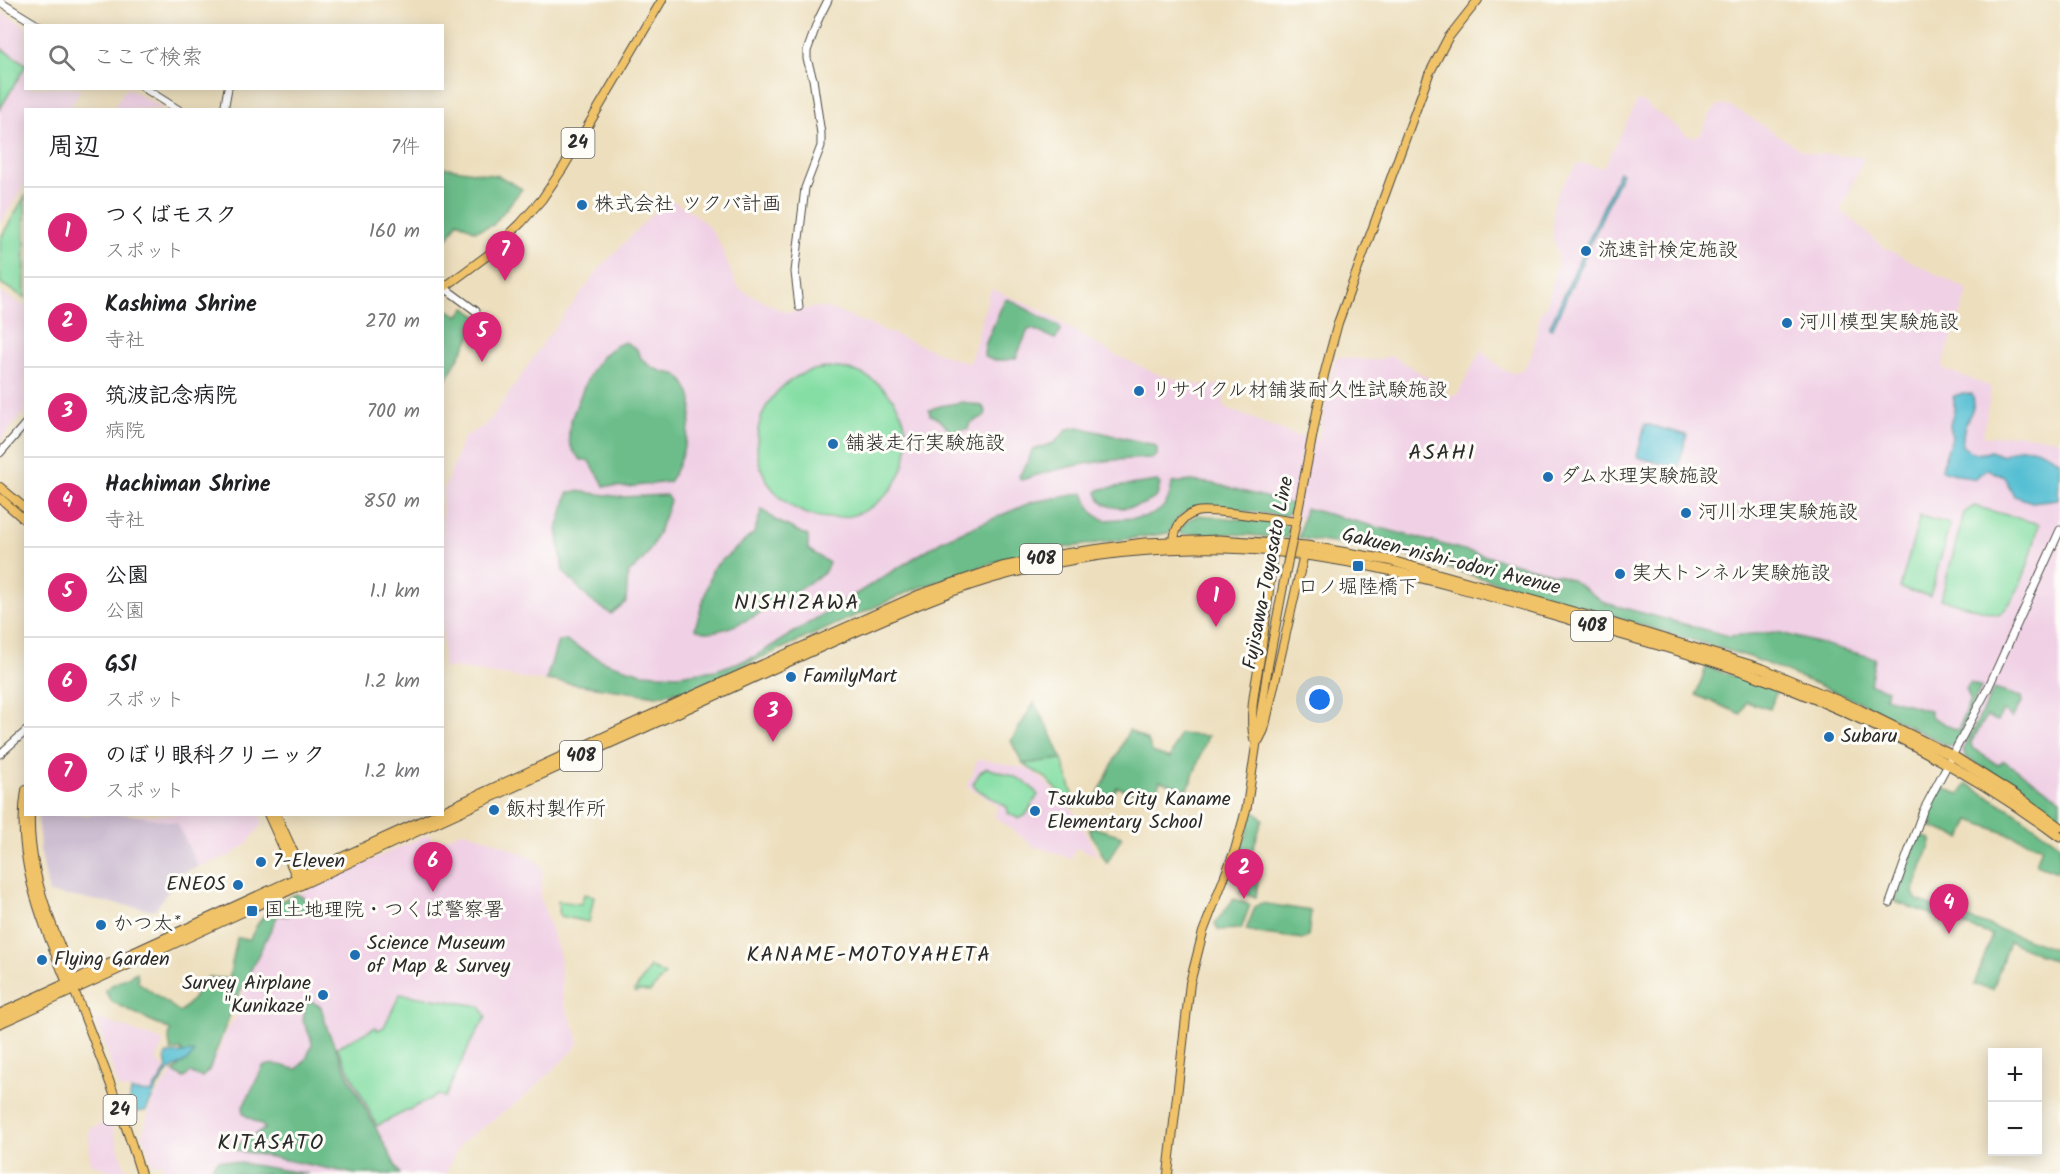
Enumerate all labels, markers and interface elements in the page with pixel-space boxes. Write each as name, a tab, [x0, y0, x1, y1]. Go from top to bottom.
search box	[24, 24, 444, 90]
icon: search	[45, 41, 78, 74]
text: ここで検索	[93, 41, 203, 76]
text: 周辺	[48, 127, 100, 169]
road number: 24	[562, 128, 594, 158]
text: 7件	[391, 132, 420, 164]
place label: 株式会社 ツクバ計画	[594, 189, 782, 221]
marker: 株式会社 ツクバ計画	[575, 198, 589, 212]
text: つくばモスク	[105, 199, 237, 234]
text: 1	[64, 216, 71, 248]
text: 160 m	[369, 216, 420, 248]
pin: 7	[486, 232, 524, 281]
place label: 流速計検定施設	[1598, 235, 1738, 267]
text: スポット	[105, 236, 185, 268]
marker: 流速計検定施設	[1579, 244, 1593, 258]
text: Kashima Shrine	[105, 288, 257, 323]
text: 2	[62, 306, 73, 338]
text: 270 m	[365, 306, 420, 338]
place label: 河川模型実験施設	[1799, 307, 1959, 339]
pin: 5	[462, 312, 502, 362]
marker: 河川模型実験施設	[1780, 316, 1794, 330]
text: 寺社	[105, 325, 145, 357]
place label: リサイクル材舗装耐久性試験施設	[1151, 375, 1448, 407]
text: 筑波記念病院	[105, 379, 237, 414]
marker: リサイクル材舗装耐久性試験施設	[1132, 384, 1146, 398]
text: 3	[62, 396, 73, 428]
text: 700 m	[367, 396, 420, 428]
text: 病院	[105, 416, 145, 448]
place label: 舗装走行実験施設	[845, 428, 1005, 460]
district label: ASAHI	[1408, 436, 1476, 471]
marker: 舗装走行実験施設	[826, 437, 840, 451]
place label: ダム水理実験施設	[1560, 461, 1718, 493]
text: Hachiman Shrine	[105, 468, 270, 503]
marker: ダム水理実験施設	[1541, 470, 1555, 484]
street label: Fujisawa-Toyosato Line	[1235, 474, 1303, 672]
text: 4	[62, 486, 73, 518]
text: 850 m	[363, 486, 420, 518]
place label: 河川水理実験施設	[1698, 497, 1858, 529]
text: 寺社	[105, 505, 145, 537]
marker: 河川水理実験施設	[1679, 506, 1693, 520]
street label: Gakuen-nishi-odori Avenue	[1338, 519, 1564, 605]
road number: 408	[1020, 544, 1062, 574]
place label: 実大トンネル実験施設	[1632, 558, 1830, 590]
text: 公園	[105, 559, 149, 594]
marker: 口ノ堀陸橋下	[1351, 559, 1365, 573]
marker: 実大トンネル実験施設	[1613, 567, 1627, 581]
place label: 口ノ堀陸橋下	[1298, 572, 1418, 604]
text: 5	[62, 576, 73, 608]
text: 1.1 km	[369, 576, 420, 608]
pin: 1	[1196, 578, 1236, 627]
district label: NISHIZAWA	[734, 586, 860, 621]
text: 公園	[105, 596, 145, 628]
road number: 408	[1571, 611, 1613, 641]
text: GSI	[105, 648, 137, 683]
place label: FamilyMart	[803, 661, 898, 693]
text: 6	[62, 666, 73, 698]
text: 1.2 km	[364, 666, 420, 698]
marker: FamilyMart	[784, 670, 798, 684]
text: スポット	[105, 685, 185, 717]
your location	[1305, 685, 1334, 714]
pin: 3	[754, 692, 792, 742]
place label: Subaru	[1841, 721, 1898, 753]
marker: Subaru	[1822, 730, 1836, 744]
text: のぼり眼科クリニック	[105, 739, 325, 774]
road number: 408	[560, 741, 602, 771]
text: 7	[63, 756, 72, 788]
text: 1.2 km	[364, 756, 420, 788]
text: スポット	[105, 776, 185, 808]
place label: Tsukuba City Kaname Elementary School	[1047, 784, 1231, 839]
place label: 飯村製作所	[506, 794, 606, 826]
marker: 飯村製作所	[487, 803, 501, 817]
marker: Tsukuba City Kaname Elementary School	[1028, 804, 1042, 818]
pin: 6	[414, 842, 452, 892]
place label: 7-Eleven	[273, 846, 345, 878]
pin: 2	[1224, 850, 1264, 899]
marker: 7-Eleven	[254, 855, 268, 869]
place label: ENEOS	[166, 869, 226, 901]
marker: ENEOS	[231, 878, 245, 892]
pin: 4	[1930, 884, 1968, 934]
place label: 国土地理院・つくば警察署	[264, 895, 504, 927]
marker: 国土地理院・つくば警察署	[245, 904, 259, 918]
place label: かつ太*	[113, 909, 181, 941]
marker: かつ太*	[94, 918, 108, 932]
place label: Science Museum of Map & Survey	[367, 928, 511, 983]
district label: KANAME-MOTOYAHETA	[747, 939, 991, 972]
place label: Flying Garden	[54, 944, 170, 976]
marker: Science Museum of Map & Survey	[348, 948, 362, 962]
marker: Flying Garden	[35, 953, 49, 967]
place label: Survey Airplane "Kunikaze"	[182, 968, 311, 1023]
marker: Survey Airplane "Kunikaze"	[316, 988, 330, 1002]
map controls	[1988, 1048, 2042, 1156]
button: +	[1988, 1048, 2042, 1102]
road number: 24	[104, 1095, 136, 1125]
button: −	[1988, 1102, 2042, 1156]
district label: KITASATO	[217, 1126, 325, 1161]

